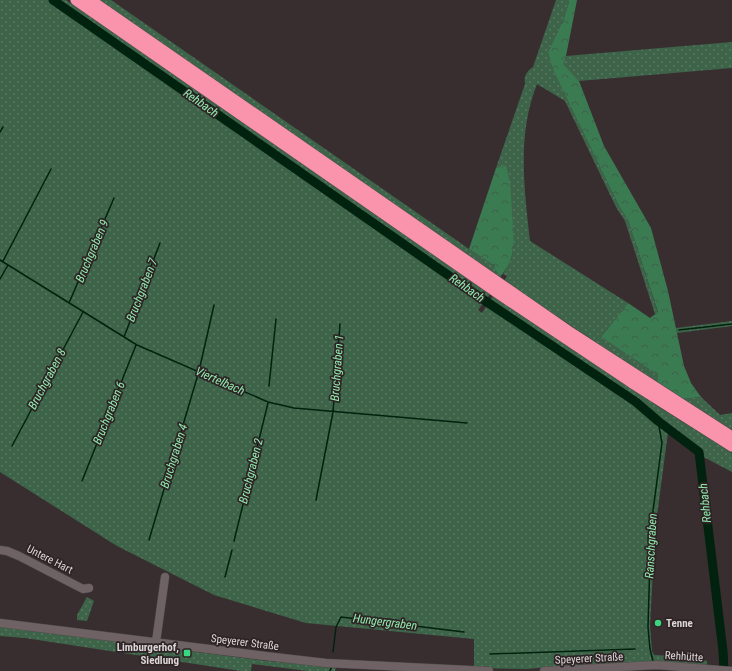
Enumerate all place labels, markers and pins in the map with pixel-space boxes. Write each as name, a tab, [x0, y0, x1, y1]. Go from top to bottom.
place label: Tenne	[666, 617, 693, 630]
marker: Tenne	[653, 618, 663, 628]
place label: Limburgerhof, Siedlung	[117, 641, 179, 667]
marker: Limburgerhof, Siedlung	[182, 648, 192, 658]

